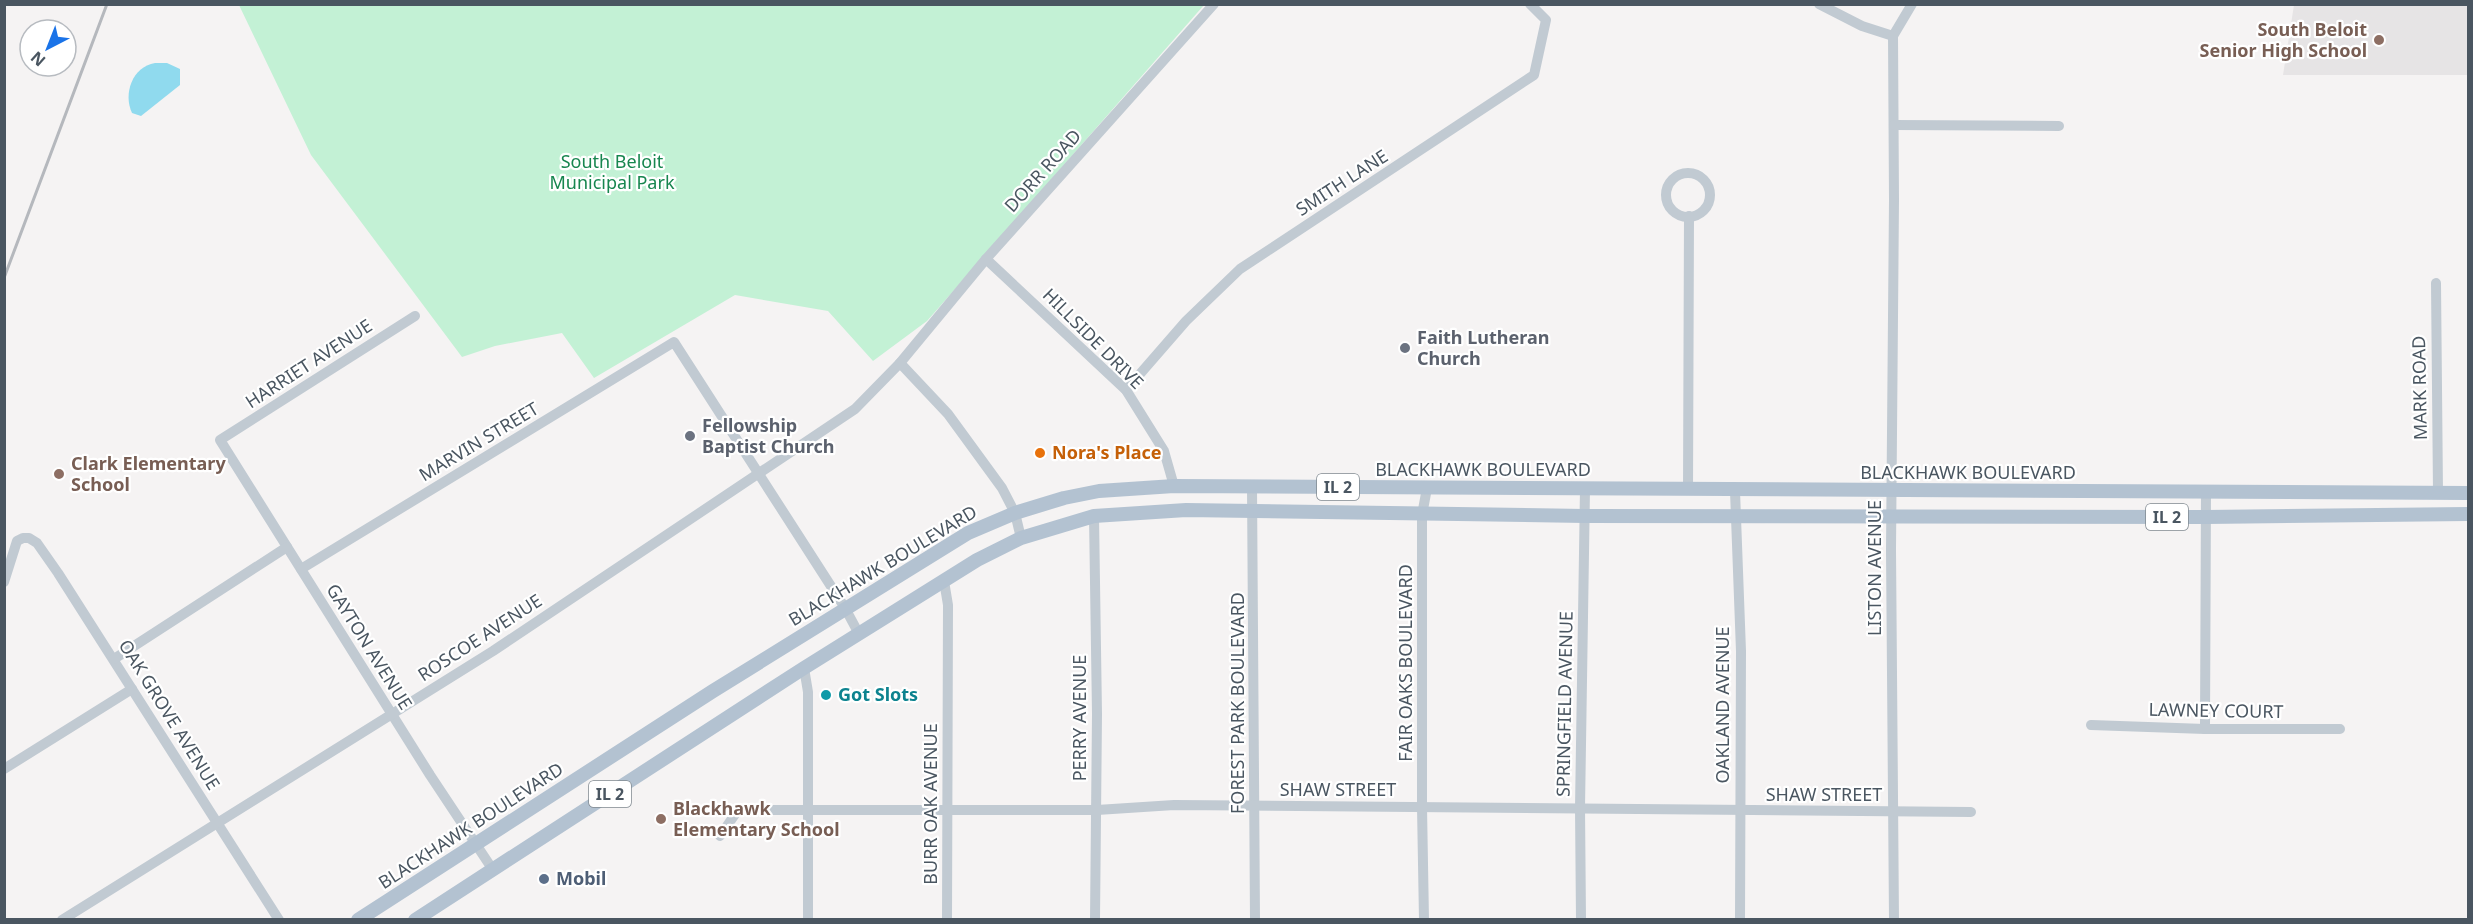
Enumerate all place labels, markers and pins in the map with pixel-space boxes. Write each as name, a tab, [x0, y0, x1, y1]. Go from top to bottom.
place label: South Beloit Senior High School	[2200, 17, 2367, 62]
marker: South Beloit Senior High School	[2372, 33, 2386, 47]
place label: Faith Lutheran Church	[1417, 325, 1549, 370]
marker: Faith Lutheran Church	[1398, 341, 1412, 355]
place label: Fellowship Baptist Church	[702, 413, 834, 458]
marker: Fellowship Baptist Church	[683, 429, 697, 443]
place label: Nora's Place	[1052, 440, 1162, 464]
marker: Nora's Place	[1033, 446, 1047, 460]
place label: Clark Elementary School	[71, 451, 226, 496]
marker: Clark Elementary School	[52, 467, 66, 481]
place label: Got Slots	[838, 682, 918, 706]
marker: Got Slots	[819, 688, 833, 702]
place label: Blackhawk Elementary School	[673, 796, 840, 841]
marker: Blackhawk Elementary School	[654, 812, 668, 826]
place label: Mobil	[556, 866, 606, 890]
marker: Mobil	[537, 872, 551, 886]

